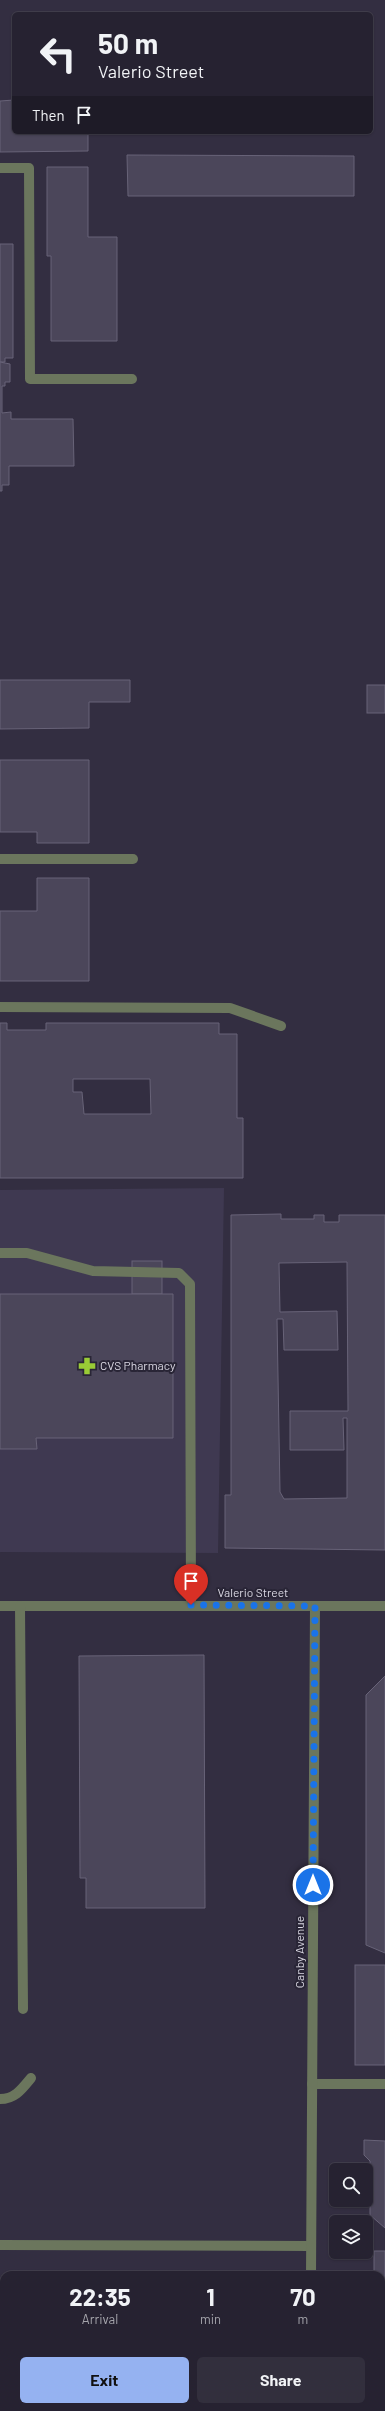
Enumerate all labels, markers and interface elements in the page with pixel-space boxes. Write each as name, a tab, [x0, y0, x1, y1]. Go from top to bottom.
text: 50 m	[98, 26, 158, 60]
icon: left	[32, 28, 84, 80]
text: Valerio Street	[98, 60, 204, 82]
icon: arrive	[73, 104, 95, 126]
text: Then	[32, 106, 65, 124]
pharmacy icon: CVS Pharmacy	[77, 1356, 97, 1376]
place label: CVS Pharmacy	[100, 1358, 176, 1372]
pin	[174, 1564, 208, 1605]
icon: arrive	[180, 1570, 202, 1592]
street label: Valerio Street	[218, 1585, 288, 1599]
position arrow	[292, 1864, 334, 1906]
street label: Canby Avenue	[292, 1916, 306, 1988]
map controls	[329, 2163, 373, 2259]
button: search	[329, 2163, 373, 2207]
button: layers	[329, 2215, 373, 2259]
text: 22:35	[69, 2282, 131, 2311]
text: 1	[206, 2282, 215, 2311]
text: 70	[290, 2282, 316, 2311]
text: Arrival	[82, 2311, 118, 2327]
text: min	[200, 2311, 221, 2327]
text: m	[298, 2311, 308, 2327]
button: Exit	[20, 2357, 189, 2403]
button: Share	[197, 2357, 365, 2403]

